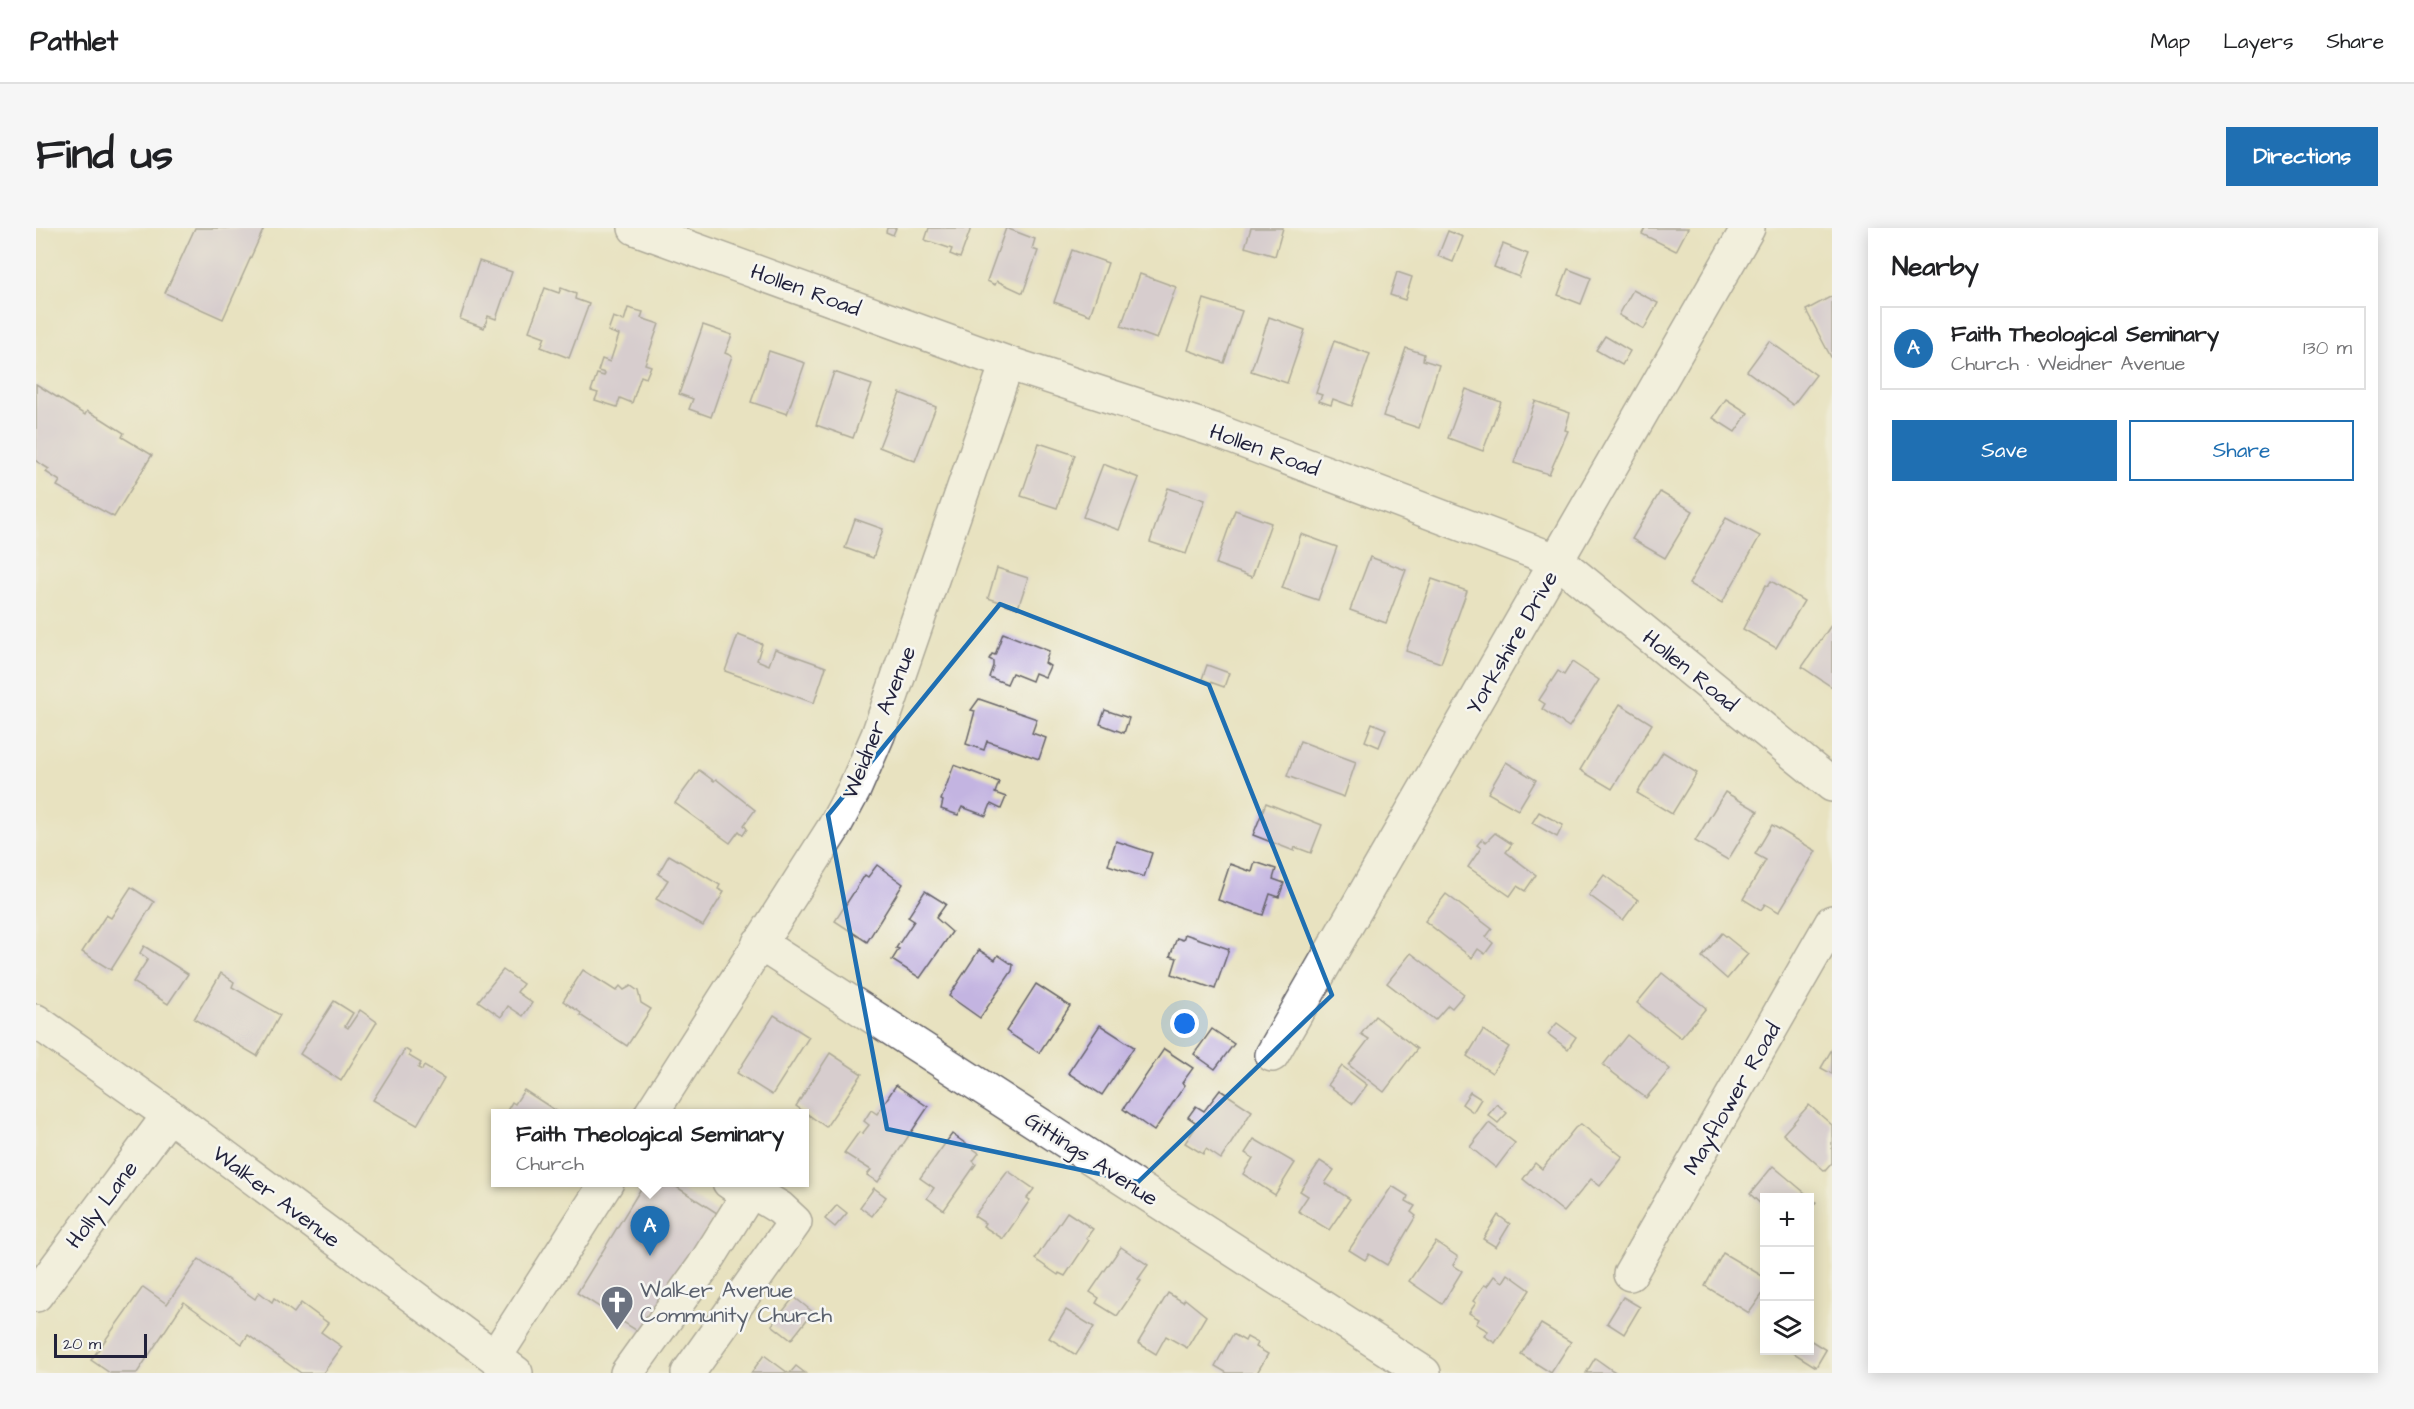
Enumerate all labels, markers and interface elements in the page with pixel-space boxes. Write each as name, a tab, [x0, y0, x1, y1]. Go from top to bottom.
text: Pathlet	[30, 22, 118, 61]
text: Map	[2150, 27, 2190, 56]
text: Layers	[2223, 27, 2293, 56]
text: Share	[2326, 27, 2384, 56]
text: Find us	[36, 127, 173, 185]
button: Directions	[2226, 127, 2378, 186]
text: Nearby	[1892, 249, 1979, 285]
street label: Hollen Road	[746, 256, 865, 325]
text: Faith Theological Seminary	[1951, 319, 2219, 350]
text: A	[1907, 334, 1920, 362]
text: 130 m	[2303, 334, 2352, 362]
text: Church · Weidner Avenue	[1951, 350, 2185, 378]
street label: Hollen Road	[1205, 416, 1324, 485]
button: Save	[1892, 420, 2117, 481]
button: Share	[2129, 420, 2354, 481]
street label: Yorkshire Drive	[1459, 565, 1566, 720]
street label: Hollen Road	[1636, 623, 1744, 719]
street label: Weidner Avenue	[835, 641, 924, 804]
your location	[1170, 1009, 1199, 1038]
street label: Mayflower Road	[1676, 1017, 1789, 1181]
street label: Gittings Avenue	[1018, 1104, 1164, 1215]
popup	[491, 1109, 809, 1187]
text: Faith Theological Seminary	[516, 1119, 784, 1150]
street label: Walker Avenue	[206, 1139, 347, 1256]
text: Church	[516, 1150, 584, 1178]
street label: Holly Lane	[59, 1154, 146, 1256]
map controls	[1760, 1193, 1814, 1355]
button: +	[1760, 1193, 1814, 1247]
pin: A	[630, 1206, 670, 1256]
button: −	[1760, 1247, 1814, 1301]
place label: Walker Avenue Community Church	[640, 1275, 832, 1332]
church icon: Walker Avenue Community Church	[599, 1284, 635, 1331]
button: layers	[1760, 1301, 1814, 1355]
scale bar	[54, 1331, 147, 1358]
text: 20 m	[63, 1333, 101, 1355]

